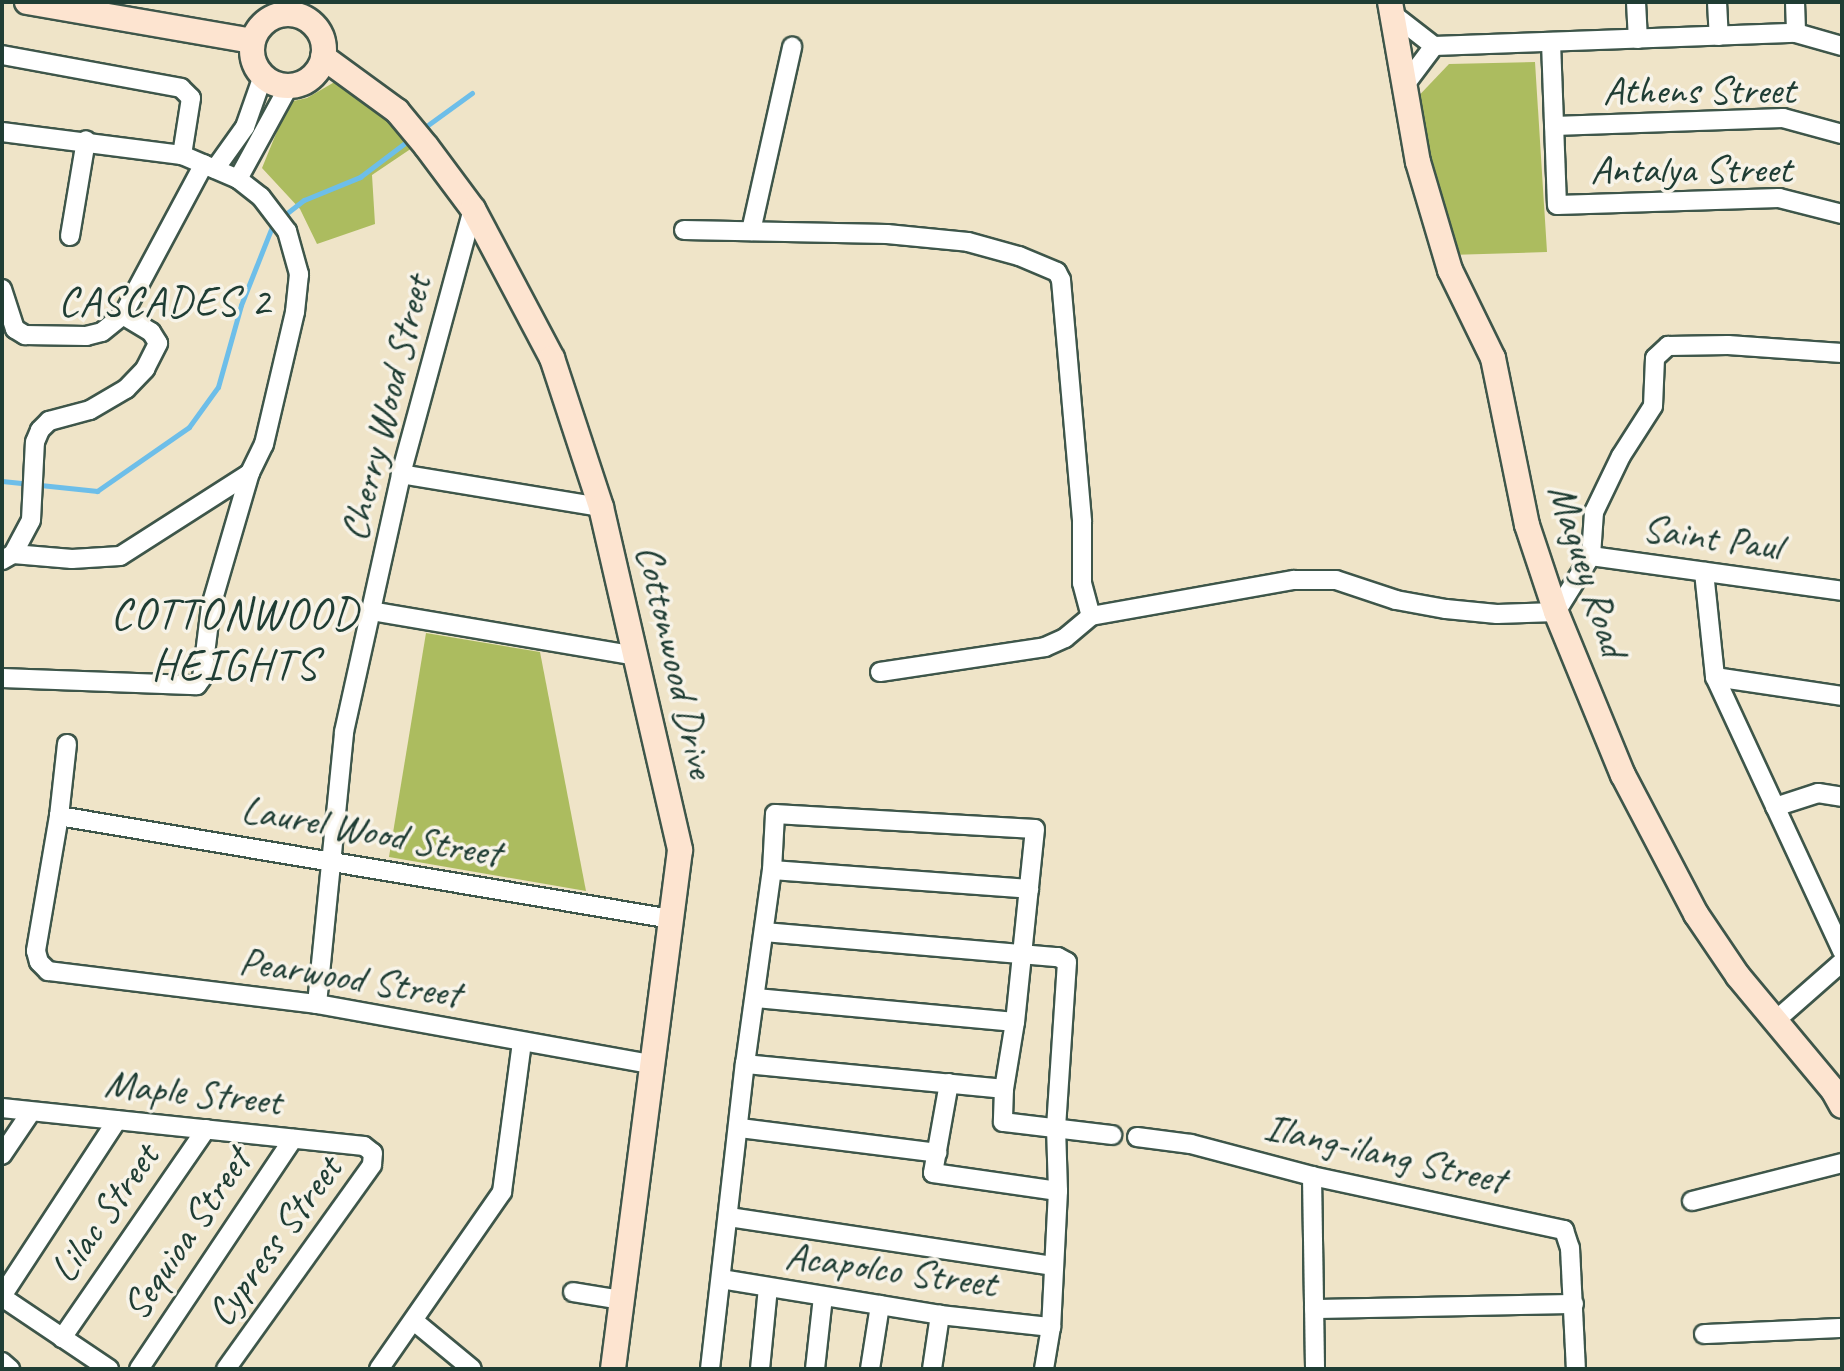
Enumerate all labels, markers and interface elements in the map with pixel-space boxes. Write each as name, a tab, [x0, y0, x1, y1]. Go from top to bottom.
street label: Athens Street	[1603, 66, 1795, 114]
street label: Antalya Street	[1590, 145, 1792, 193]
street label: Cherry Wood Street	[329, 270, 441, 546]
district label: CASCADES 2	[58, 277, 272, 327]
street label: Maguey Road	[1538, 478, 1638, 662]
street label: Saint Paul	[1639, 503, 1785, 571]
street label: Cottonwood Drive	[626, 540, 726, 782]
district label: COTTONWOOD HEIGHTS	[111, 589, 359, 692]
street label: Laurel Wood Street	[237, 785, 505, 877]
street label: Pearwood Street	[236, 936, 464, 1018]
street label: Maple Street	[102, 1059, 284, 1125]
street label: Ilang-ilang Street	[1260, 1102, 1510, 1204]
street label: Lilac Street	[39, 1134, 169, 1292]
street label: Sequioa Street	[111, 1139, 261, 1329]
street label: Cypress Street	[196, 1146, 352, 1336]
street label: Acapolco Street	[782, 1230, 1000, 1308]

